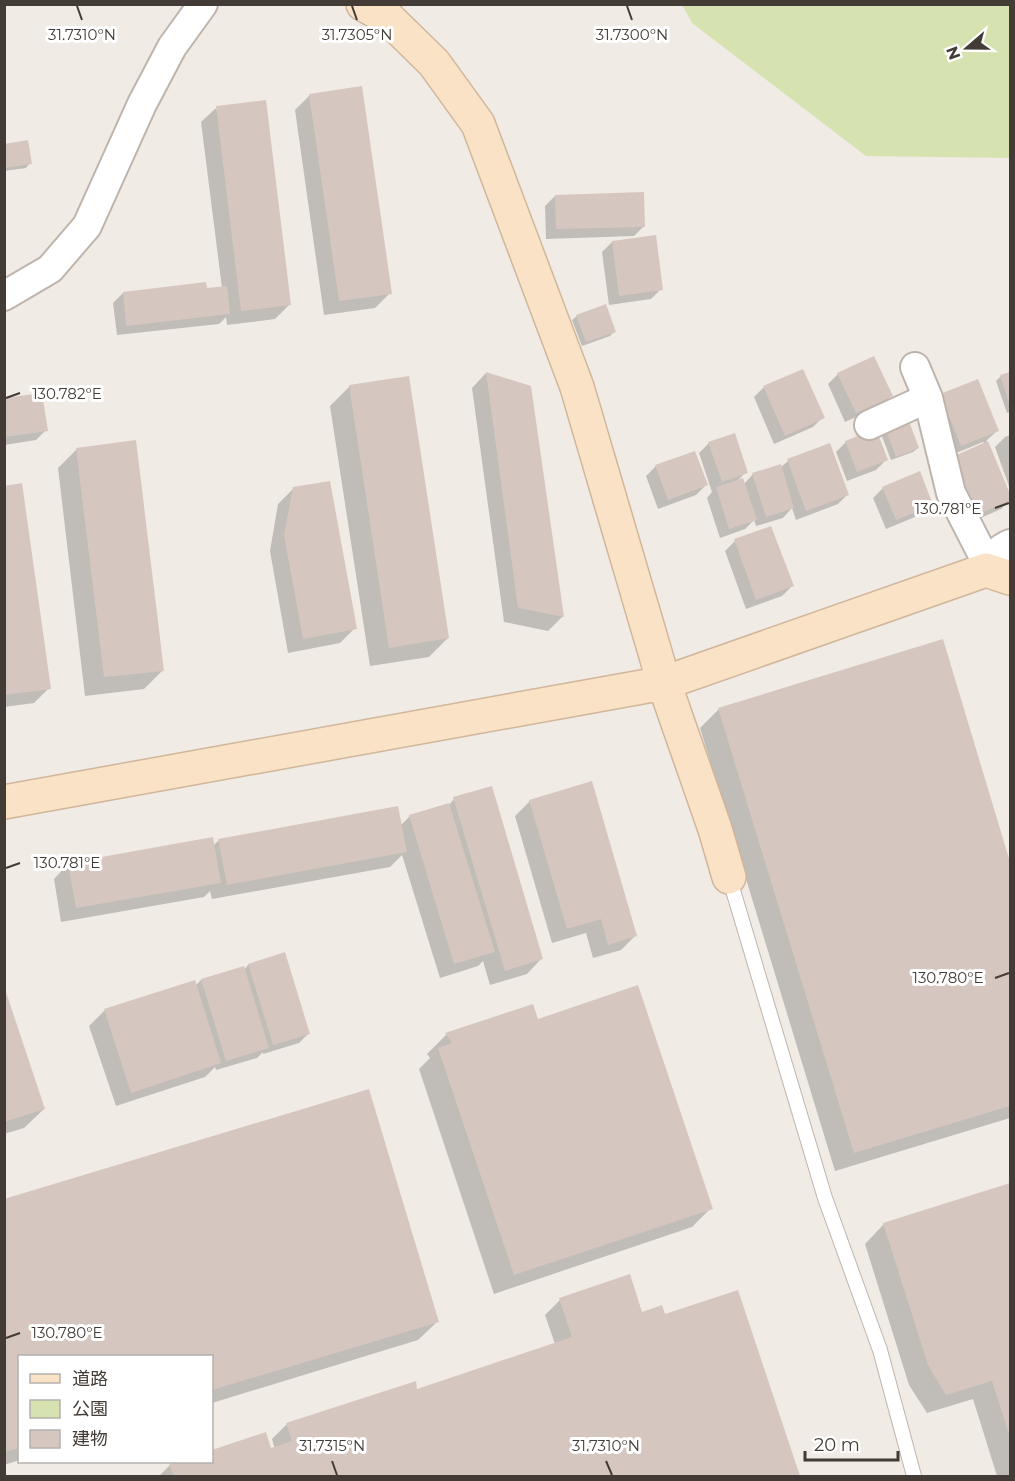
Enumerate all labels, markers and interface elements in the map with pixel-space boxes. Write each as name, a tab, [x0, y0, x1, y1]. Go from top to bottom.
north arrow	[937, 18, 997, 78]
text: 31.7310°N	[48, 25, 116, 44]
text: 31.7305°N	[322, 25, 392, 44]
text: 31.7300°N	[596, 25, 668, 44]
text: N	[942, 44, 965, 62]
text: 130.782°E	[32, 384, 102, 403]
text: 130.781°E	[915, 499, 981, 518]
text: 130.781°E	[34, 853, 100, 872]
text: 130.780°E	[912, 968, 984, 987]
text: 130.780°E	[31, 1323, 103, 1342]
legend	[18, 1355, 213, 1463]
text: 道路	[72, 1368, 108, 1390]
text: 公園	[72, 1398, 108, 1420]
scale bar	[805, 1424, 898, 1462]
text: 建物	[72, 1428, 108, 1450]
text: 20 m	[814, 1434, 860, 1456]
text: 31.7315°N	[299, 1436, 365, 1455]
text: 31.7310°N	[572, 1436, 640, 1455]

